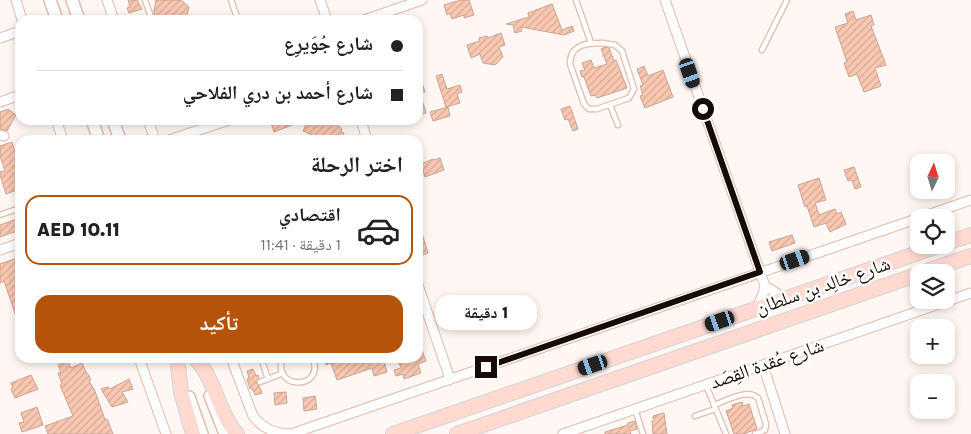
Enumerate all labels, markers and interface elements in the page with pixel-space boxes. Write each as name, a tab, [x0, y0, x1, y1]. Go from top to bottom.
text: شارع جُوَيرِع	[284, 33, 373, 55]
car	[678, 56, 701, 90]
text: شارع أحمد بن دري الفلاحي	[183, 82, 373, 104]
route start	[692, 98, 714, 120]
text: اختر الرحلة	[311, 152, 403, 178]
north arrow	[910, 154, 955, 199]
map controls	[910, 154, 955, 419]
text: اقتصادي	[279, 204, 341, 226]
icon: car	[356, 208, 401, 253]
button: locate	[910, 209, 955, 254]
text: AED 10.11	[37, 219, 120, 241]
text: 1 دقيقة · 11:41	[260, 235, 341, 254]
car	[778, 248, 811, 272]
street label: شارع خالِد بن سلطان	[753, 253, 893, 320]
button: layers	[910, 264, 955, 309]
callout: 1 دقيقة	[435, 294, 537, 330]
button: تأكيد	[35, 295, 403, 353]
text: 1 دقيقة	[464, 303, 508, 322]
car	[703, 309, 736, 333]
button: +	[910, 319, 955, 364]
street label: شارع عُقدة القِصَد	[707, 334, 827, 394]
car	[576, 353, 609, 377]
route end	[475, 356, 497, 378]
button: −	[910, 374, 955, 419]

